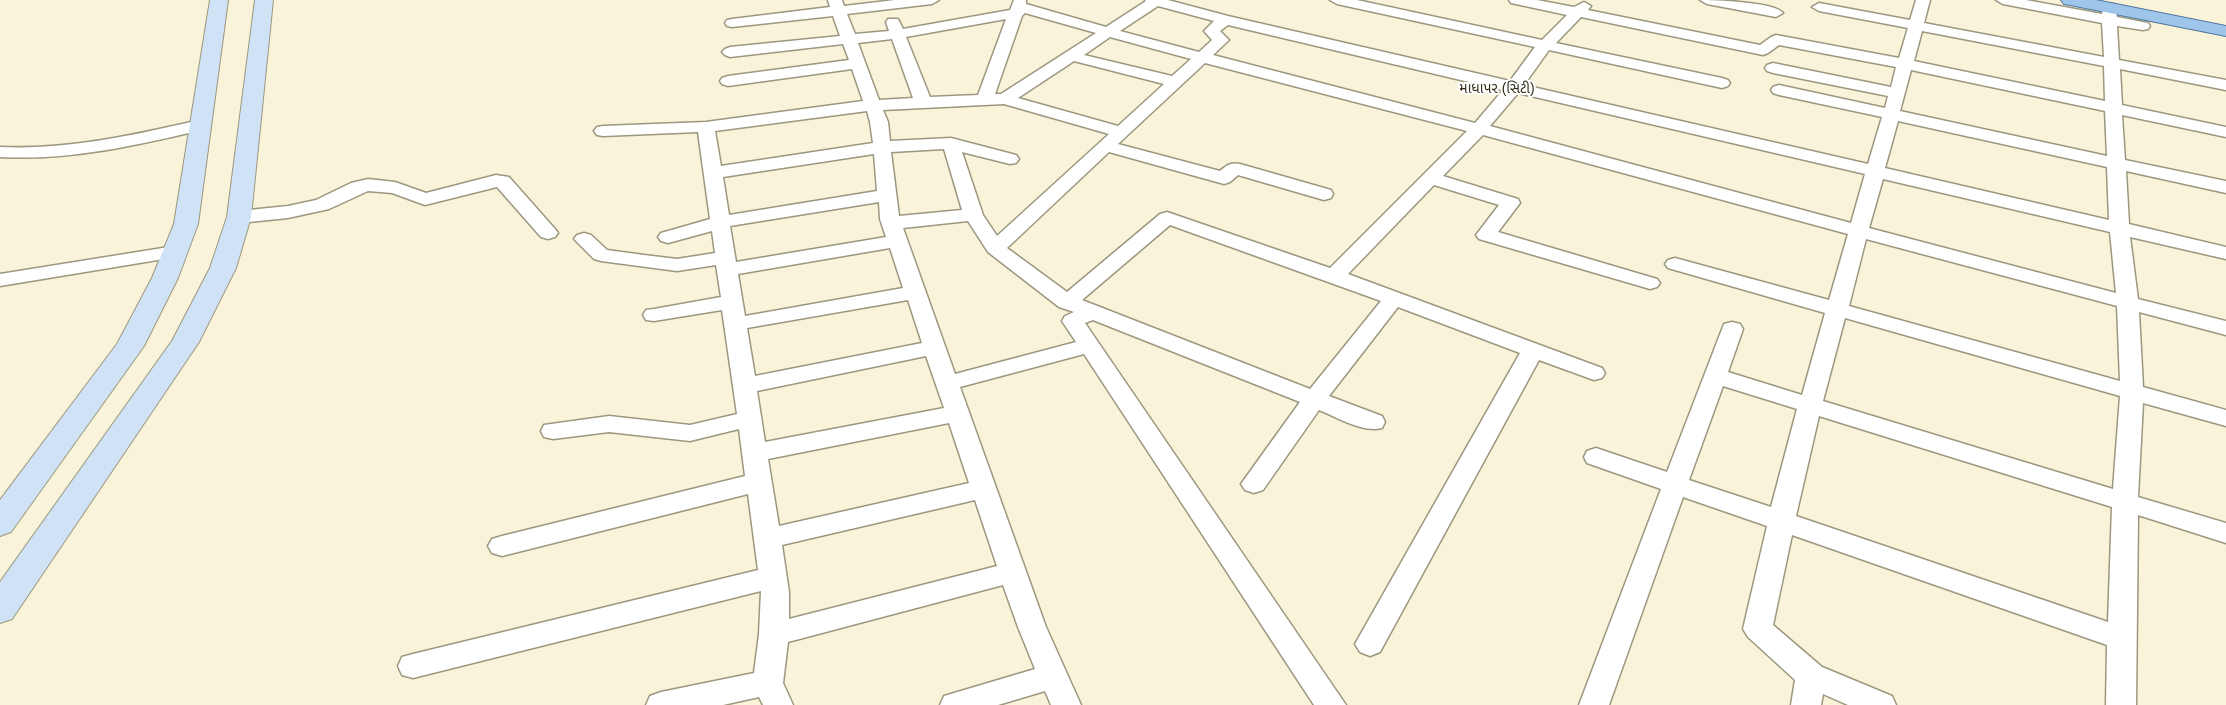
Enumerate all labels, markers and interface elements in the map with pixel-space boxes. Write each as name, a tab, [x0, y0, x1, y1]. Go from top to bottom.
district label: માધાપર (સિટી)	[1459, 81, 1535, 97]

